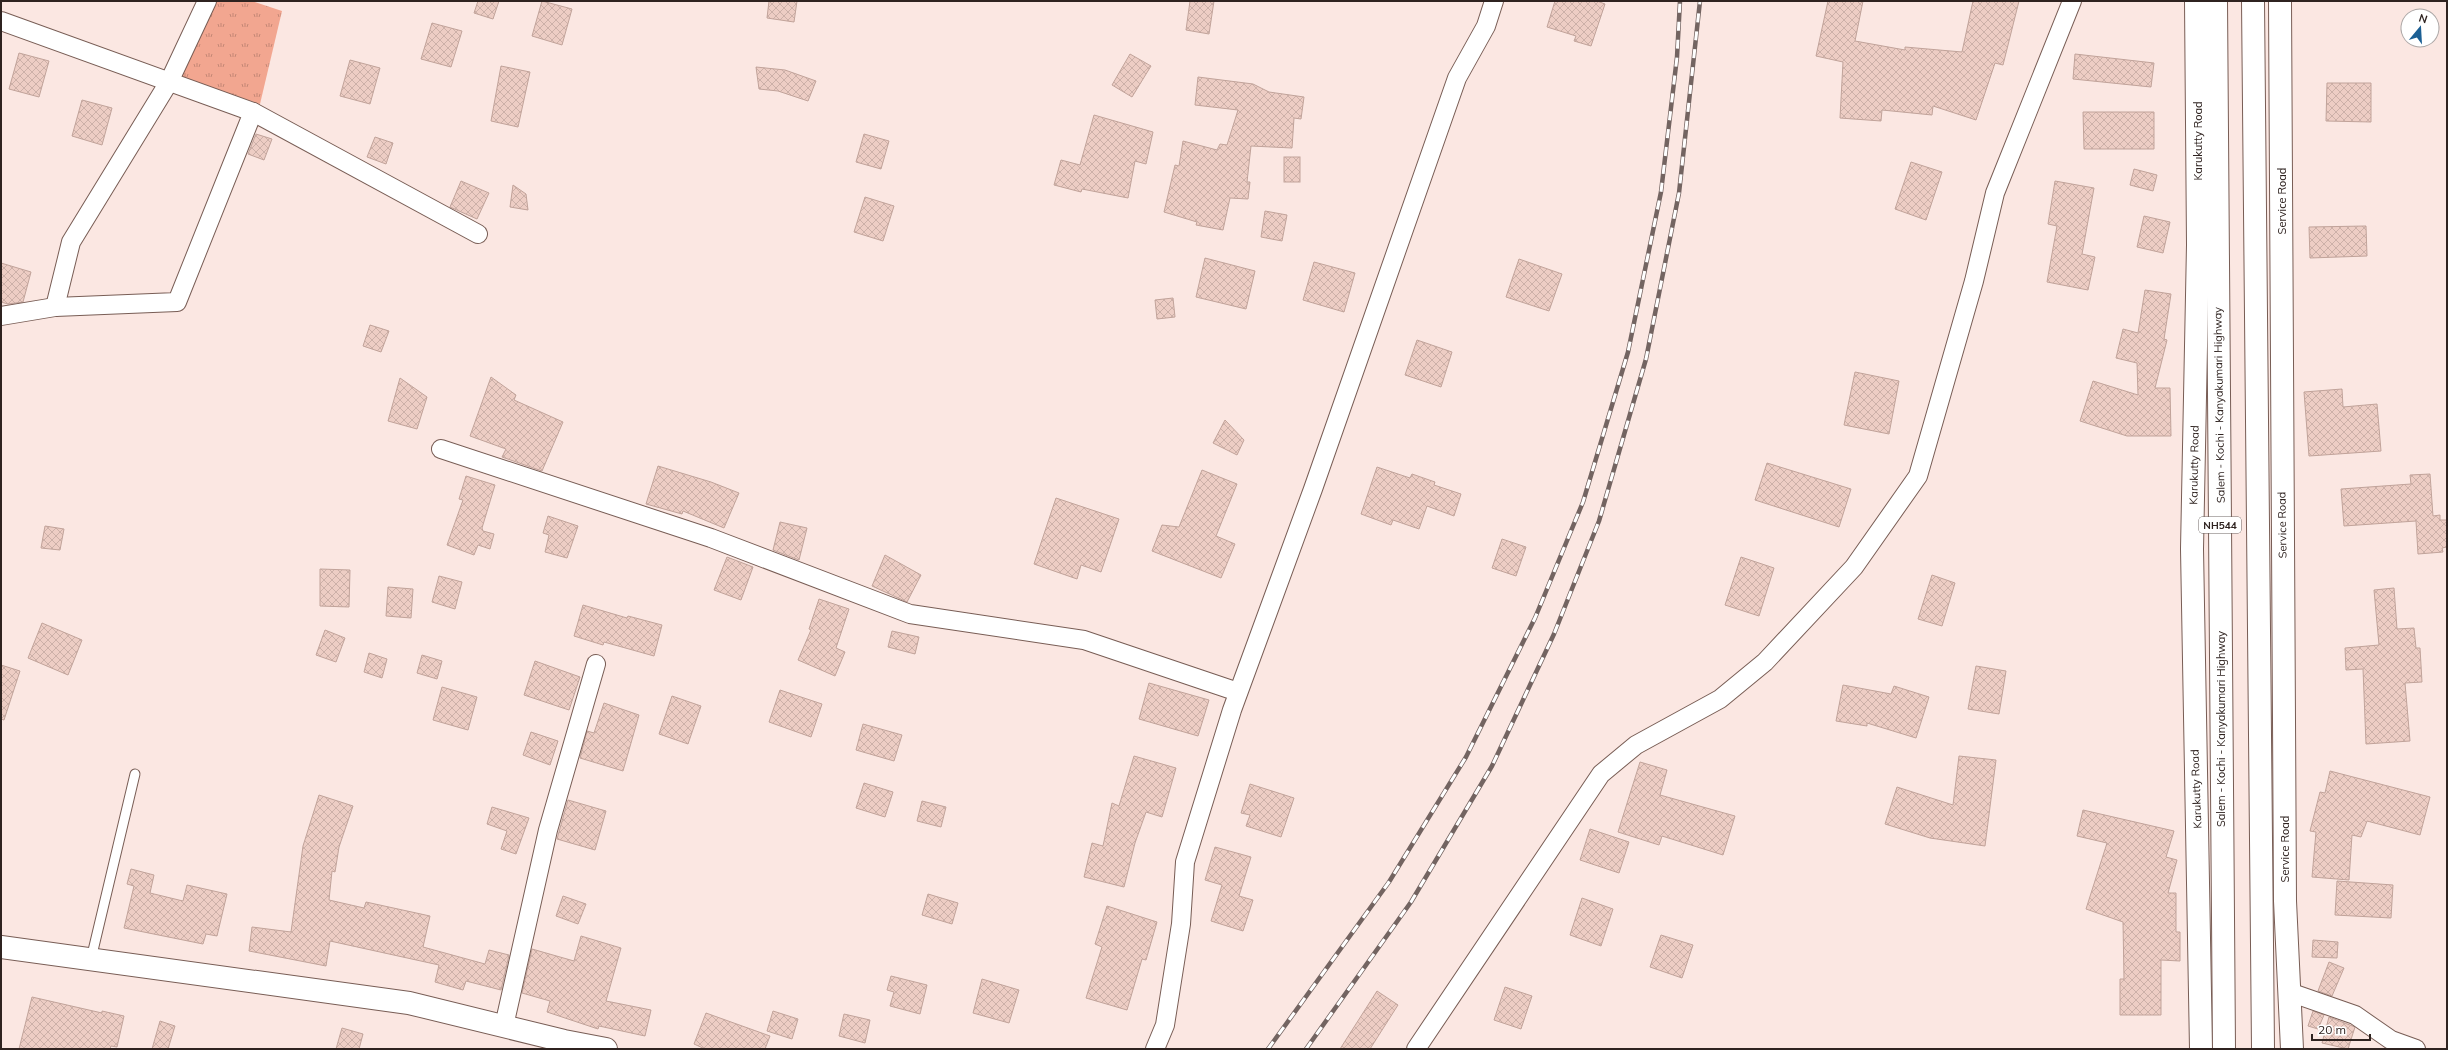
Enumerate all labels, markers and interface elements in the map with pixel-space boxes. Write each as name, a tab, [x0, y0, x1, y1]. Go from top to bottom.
north arrow	[2400, 8, 2440, 48]
text: N	[2417, 11, 2429, 26]
street label: Karukutty Road	[2191, 101, 2205, 181]
street label: Service Road	[2275, 168, 2289, 234]
street label: Salem - Kochi - Kanyakumari Highway	[2210, 307, 2228, 503]
street label: Karukutty Road	[2186, 425, 2202, 505]
street label: Service Road	[2274, 491, 2290, 559]
road number: NH544	[2199, 517, 2241, 533]
street label: Salem - Kochi - Kanyakumari Highway	[2214, 631, 2228, 827]
street label: Karukutty Road	[2188, 749, 2204, 829]
street label: Service Road	[2278, 816, 2292, 882]
scale bar	[2312, 1016, 2370, 1042]
text: 20 m	[2318, 1022, 2346, 1037]

